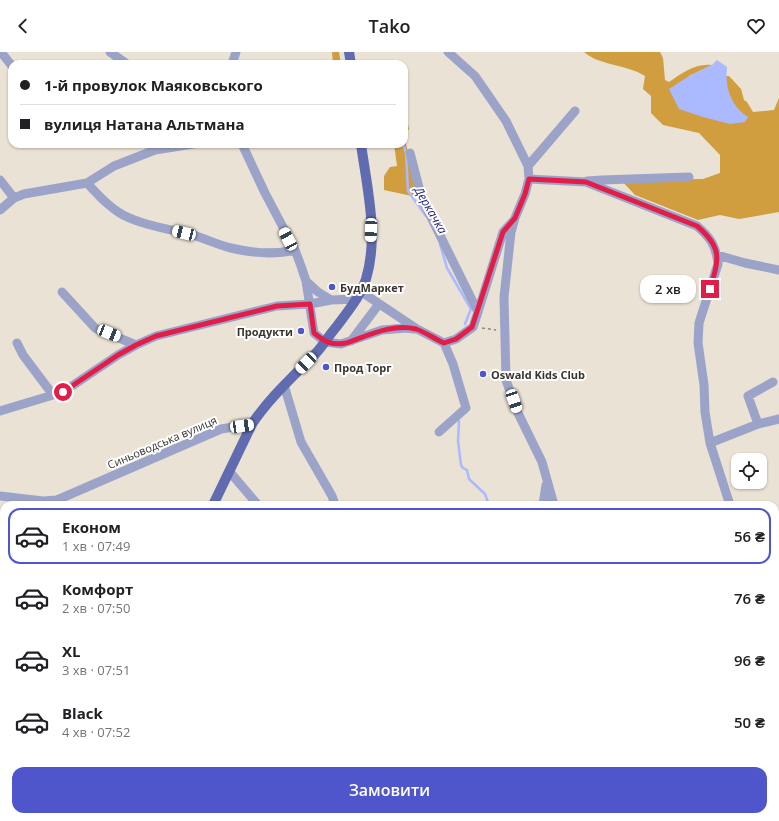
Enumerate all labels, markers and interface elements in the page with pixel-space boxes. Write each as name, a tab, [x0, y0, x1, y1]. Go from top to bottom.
text: Tako	[369, 14, 410, 38]
icon: back	[12, 15, 34, 37]
icon: heart	[745, 15, 767, 37]
text: 1-й провулок Маяковського	[44, 75, 263, 95]
text: вулиця Натана Альтмана	[44, 114, 245, 134]
water label: Деркачка	[410, 182, 452, 237]
car	[365, 218, 377, 242]
car	[171, 224, 197, 242]
car	[277, 226, 299, 252]
callout: 2 хв	[640, 275, 696, 303]
place label: БудМаркет	[340, 280, 404, 295]
text: 2 хв	[655, 280, 681, 298]
route end	[701, 280, 719, 298]
marker: БудМаркет	[327, 282, 337, 292]
car	[96, 323, 122, 343]
place label: Продукти	[237, 324, 293, 339]
marker: Продукти	[296, 326, 306, 336]
car	[293, 350, 319, 376]
place label: Прод Торг	[334, 360, 392, 375]
marker: Прод Торг	[321, 362, 331, 372]
place label: Oswald Kids Club	[491, 367, 585, 382]
marker: Oswald Kids Club	[478, 369, 488, 379]
route start	[54, 383, 72, 401]
car	[504, 388, 524, 414]
street label: Синьоводська вулиця	[105, 412, 219, 472]
car	[229, 418, 255, 434]
map controls	[731, 453, 767, 489]
button: locate	[731, 453, 767, 489]
text: Економ	[62, 517, 121, 537]
icon: car	[14, 518, 50, 554]
text: 56 ₴	[734, 526, 765, 546]
text: 1 хв · 07:49	[62, 537, 130, 555]
text: Комфорт	[62, 579, 133, 599]
icon: car	[14, 580, 50, 616]
text: 76 ₴	[734, 588, 765, 608]
text: 2 хв · 07:50	[62, 599, 130, 617]
text: XL	[62, 641, 80, 661]
icon: car	[14, 642, 50, 678]
text: 96 ₴	[734, 650, 765, 670]
text: 3 хв · 07:51	[62, 661, 130, 679]
text: Black	[62, 703, 103, 723]
icon: car	[14, 704, 50, 740]
text: 50 ₴	[734, 712, 765, 732]
text: 4 хв · 07:52	[62, 723, 130, 741]
button: Замовити	[12, 767, 767, 813]

